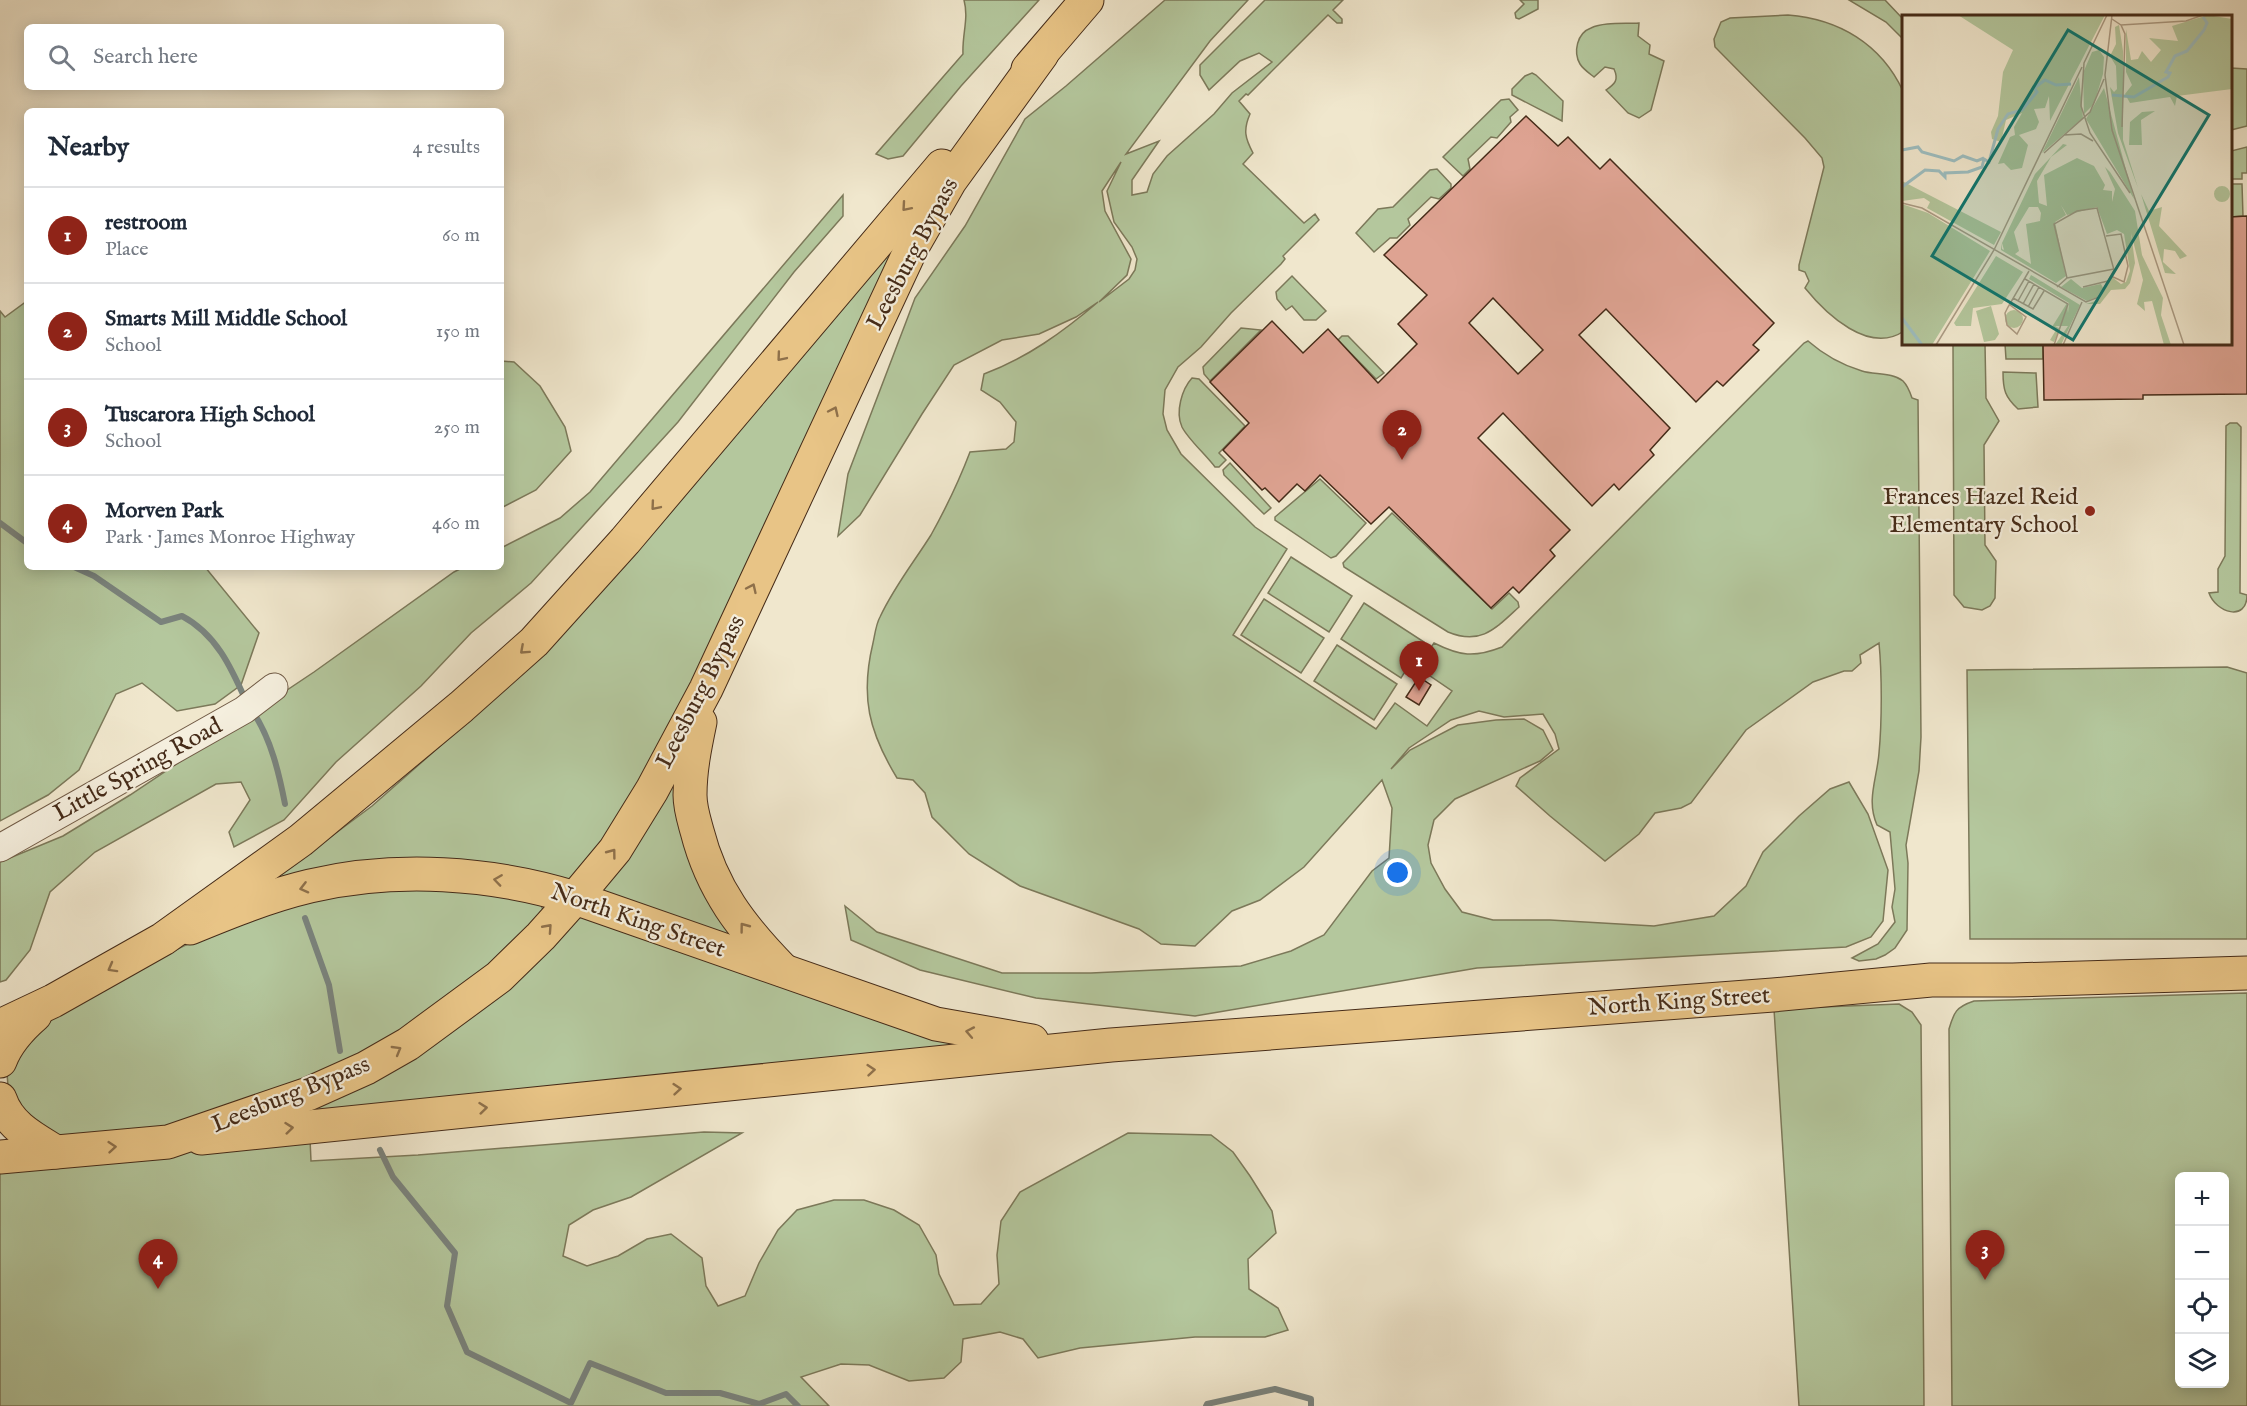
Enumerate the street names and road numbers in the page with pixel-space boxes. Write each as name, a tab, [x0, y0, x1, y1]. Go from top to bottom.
street label: Leesburg Bypass	[860, 173, 966, 335]
street label: Leesburg Bypass	[649, 610, 753, 774]
street label: Little Spring Road	[48, 711, 228, 829]
street label: North King Street	[547, 877, 729, 965]
street label: North King Street	[1587, 980, 1771, 1024]
street label: Leesburg Bypass	[207, 1049, 375, 1141]

